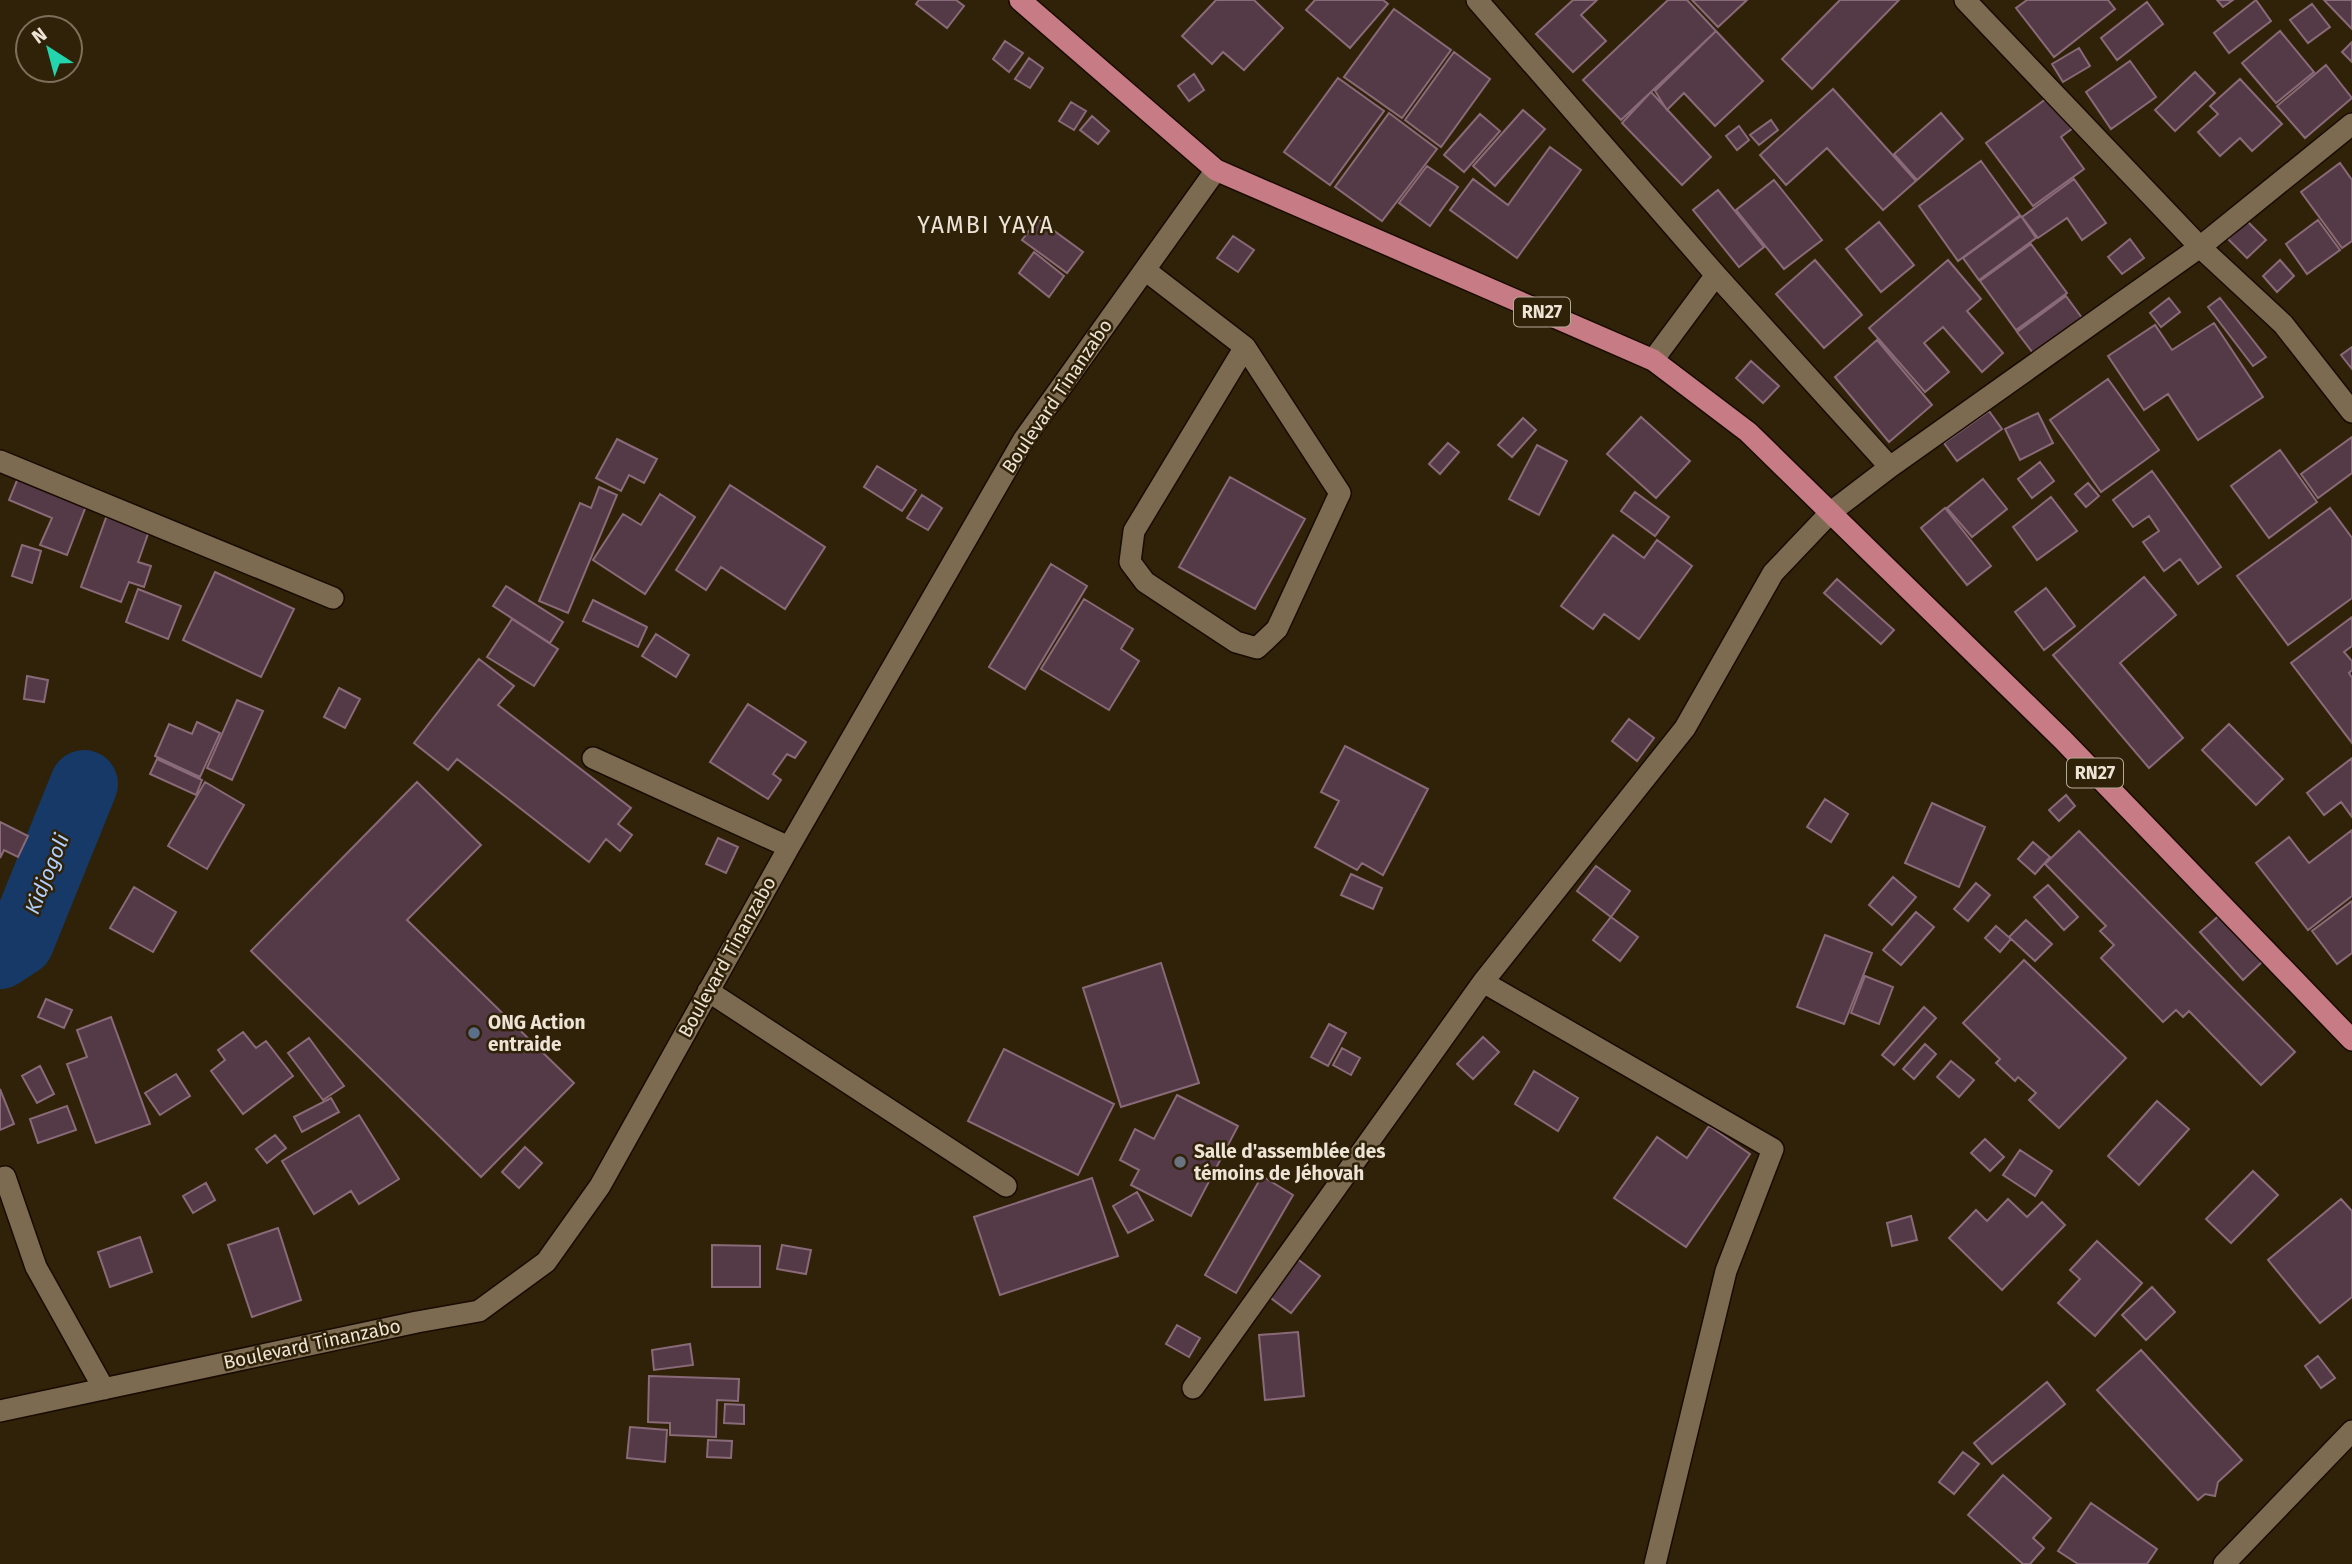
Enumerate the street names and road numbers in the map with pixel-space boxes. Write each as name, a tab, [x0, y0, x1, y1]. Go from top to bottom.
road number: RN27	[1514, 298, 1570, 326]
street label: Boulevard Tinanzabo	[997, 315, 1117, 477]
road number: RN27	[2067, 758, 2123, 788]
street label: Boulevard Tinanzabo	[673, 872, 781, 1042]
street label: Boulevard Tinanzabo	[221, 1314, 403, 1374]

